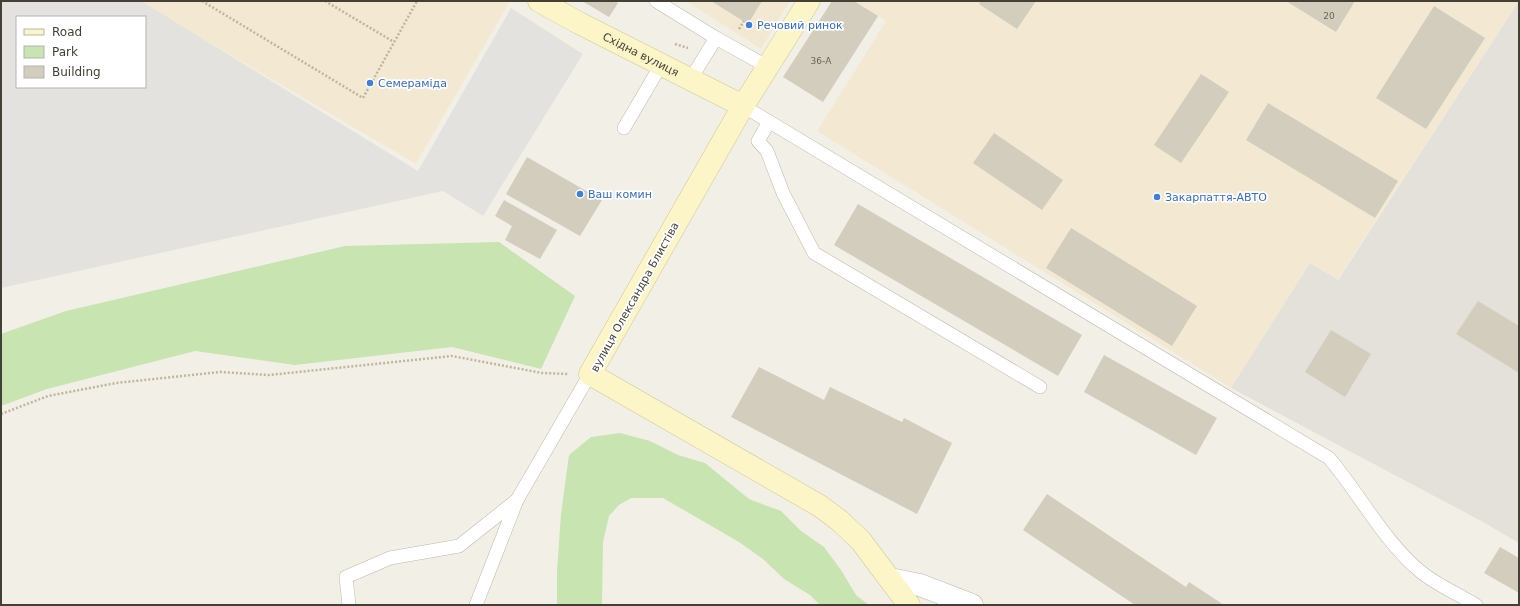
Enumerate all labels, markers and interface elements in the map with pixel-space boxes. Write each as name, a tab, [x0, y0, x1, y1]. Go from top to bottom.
house number: 20	[1323, 11, 1335, 21]
legend	[16, 16, 146, 88]
place label: Речовий ринок	[757, 19, 843, 32]
marker: Речовий ринок	[744, 20, 754, 30]
text: Road	[52, 25, 82, 39]
street label: Східна вулиця	[601, 30, 681, 79]
text: Park	[52, 45, 78, 59]
house number: 36-А	[811, 56, 832, 66]
text: Building	[52, 65, 101, 79]
place label: Семераміда	[378, 77, 447, 90]
marker: Семераміда	[365, 78, 375, 88]
place label: Ваш комин	[588, 188, 652, 201]
marker: Ваш комин	[575, 189, 585, 199]
place label: Закарпаття-АВТО	[1165, 191, 1267, 204]
marker: Закарпаття-АВТО	[1152, 192, 1162, 202]
street label: вулиця Олександра Блистіва	[588, 220, 682, 374]

